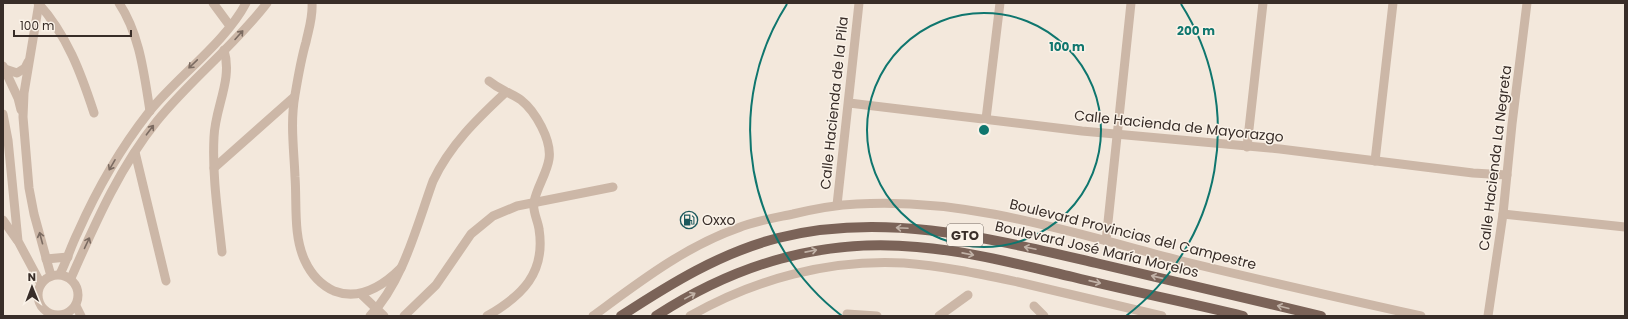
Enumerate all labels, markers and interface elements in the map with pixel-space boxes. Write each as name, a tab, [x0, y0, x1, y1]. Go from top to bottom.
scale bar	[14, 12, 131, 38]
street label: Calle Hacienda de la Pila	[815, 15, 853, 191]
text: 100 m	[20, 17, 54, 34]
text: 200 m	[1177, 22, 1215, 39]
one-way arrow	[235, 30, 244, 40]
text: 100 m	[1049, 38, 1085, 55]
one-way arrow	[188, 59, 198, 69]
street label: Calle Hacienda La Negreta	[1474, 64, 1516, 252]
street label: Calle Hacienda de Mayorazgo	[1073, 105, 1285, 147]
centre of rings	[977, 123, 991, 137]
one-way arrow	[146, 124, 155, 135]
one-way arrow	[108, 159, 116, 170]
street label: Boulevard Provincias del Campestre	[1007, 194, 1259, 274]
fuel station icon: Oxxo	[679, 210, 699, 230]
place label: Oxxo	[702, 210, 735, 230]
street label: Boulevard José María Morelos	[993, 216, 1201, 282]
one-way arrow	[896, 224, 909, 231]
road number: GTO	[947, 224, 983, 246]
one-way arrow	[36, 232, 44, 245]
one-way arrow	[84, 237, 91, 249]
one-way arrow	[1024, 243, 1037, 251]
one-way arrow	[804, 247, 817, 255]
one-way arrow	[961, 251, 974, 259]
north arrow	[12, 267, 52, 307]
text: N	[28, 269, 36, 285]
one-way arrow	[1150, 272, 1163, 280]
one-way arrow	[1088, 279, 1101, 287]
one-way arrow	[683, 292, 695, 299]
one-way arrow	[1277, 303, 1290, 310]

